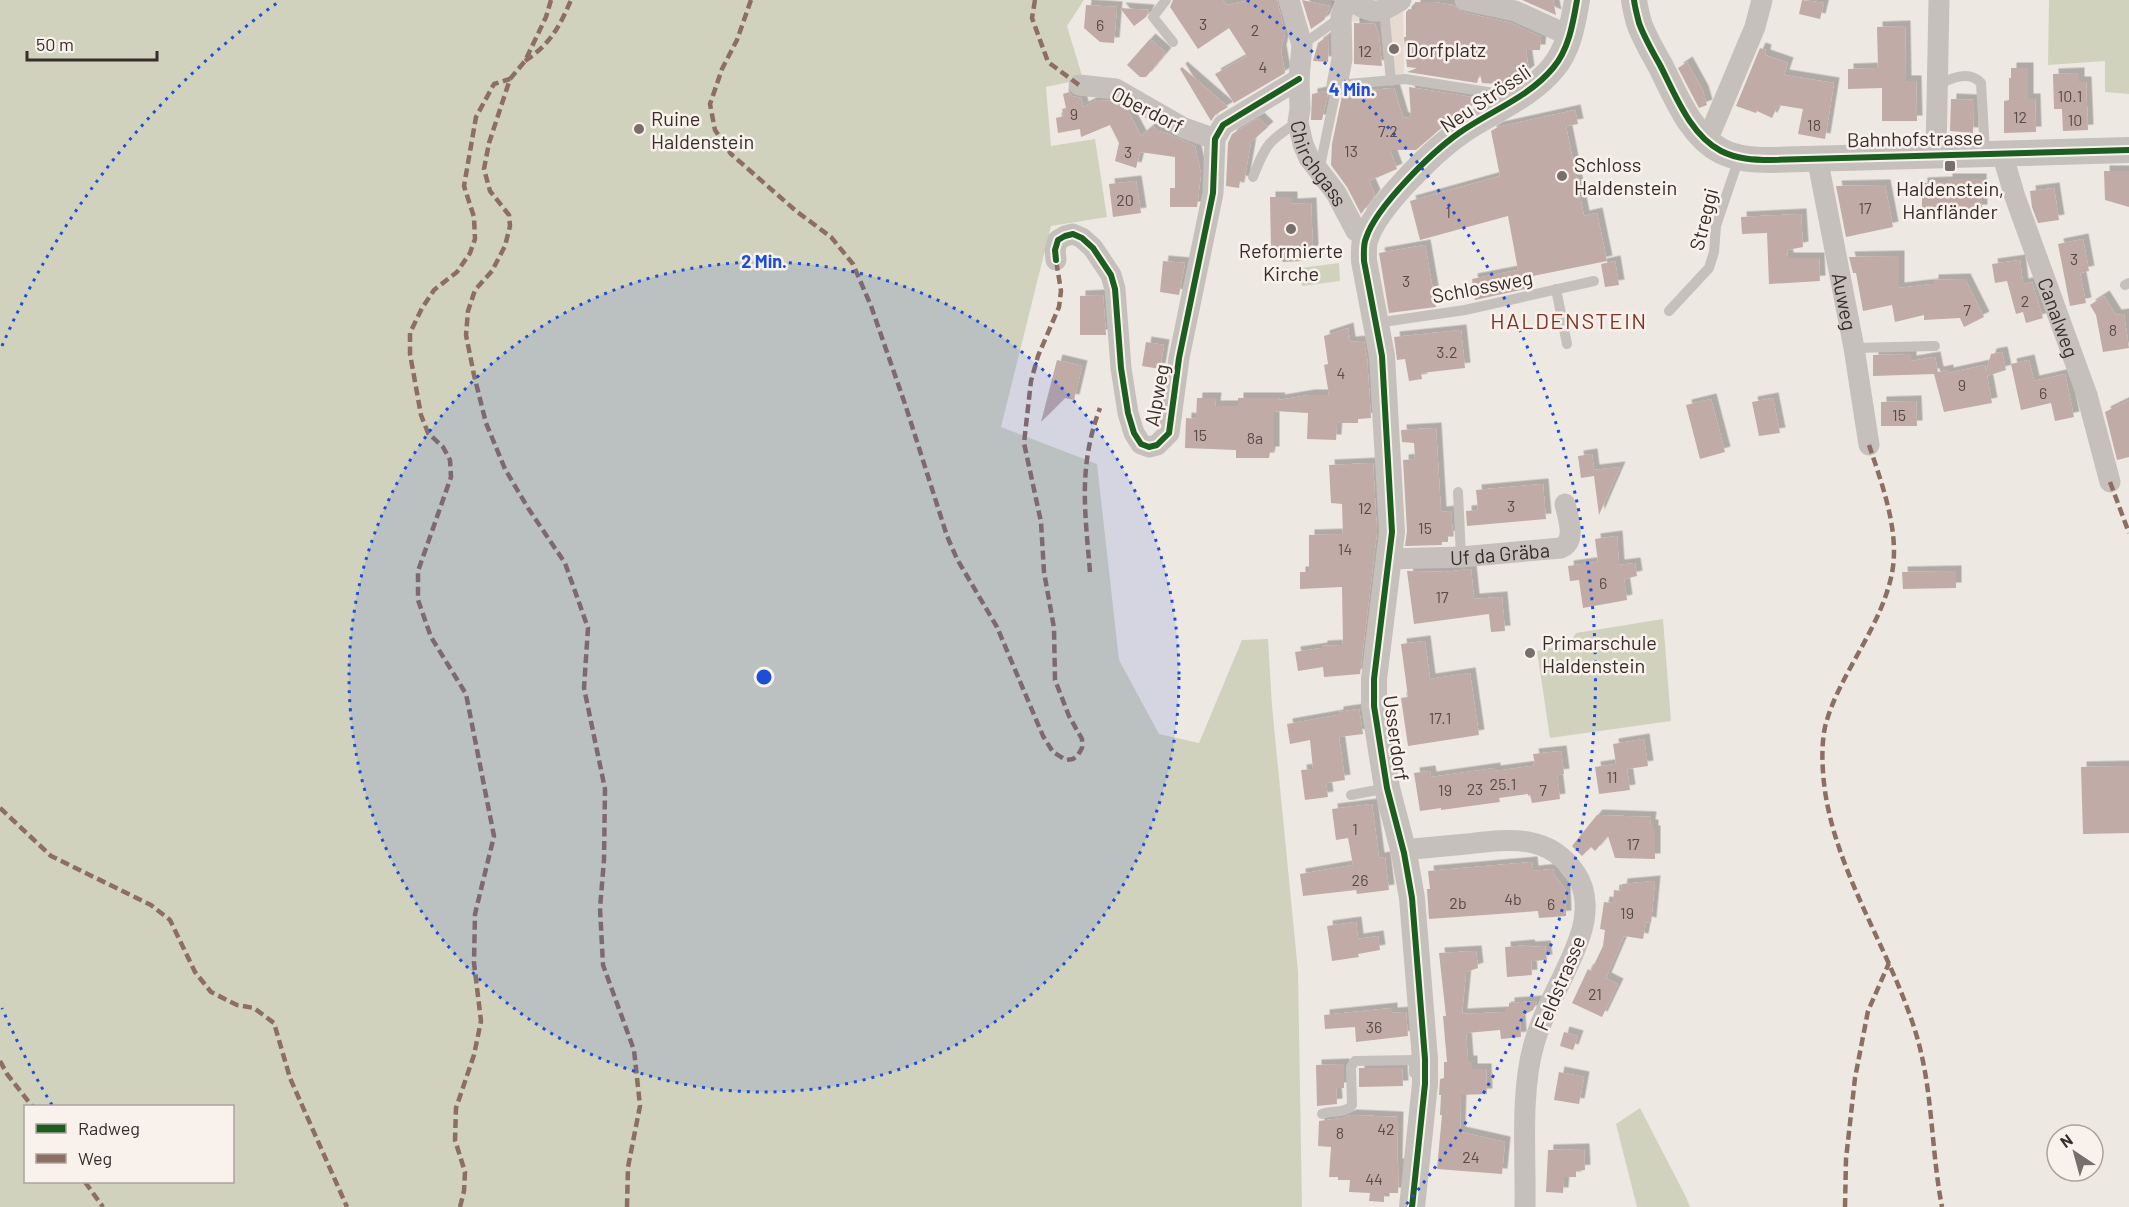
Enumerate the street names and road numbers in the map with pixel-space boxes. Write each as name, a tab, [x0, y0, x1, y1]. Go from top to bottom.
street label: Neu Strössli	[1435, 59, 1535, 137]
street label: Oberdorf	[1108, 81, 1188, 137]
street label: Chirchgass	[1286, 118, 1353, 210]
street label: Bahnhofstrasse	[1847, 125, 1983, 151]
street label: Streggi	[1684, 185, 1722, 253]
street label: Schlossweg	[1430, 264, 1534, 308]
street label: Auweg	[1828, 270, 1862, 332]
street label: Canalweg	[2033, 274, 2084, 361]
street label: Alpweg	[1139, 362, 1173, 428]
street label: Uf da Gräba	[1450, 537, 1551, 569]
street label: Usserdorf	[1379, 694, 1415, 782]
street label: Feldstrasse	[1528, 932, 1590, 1034]

